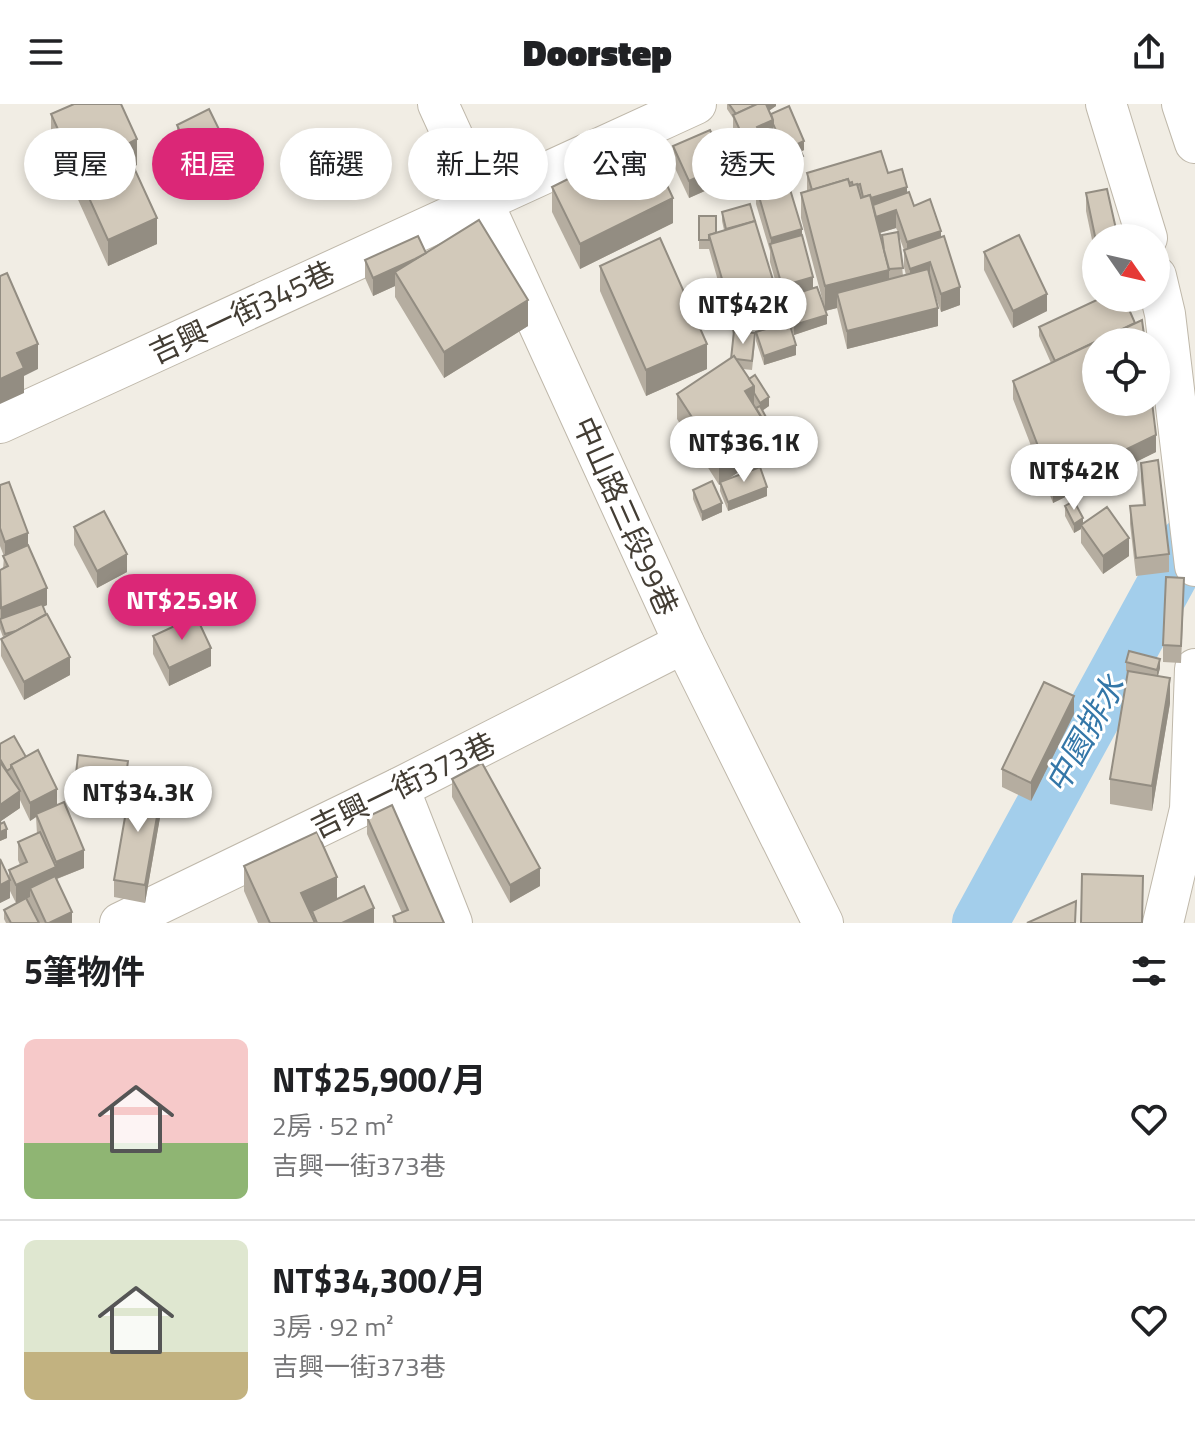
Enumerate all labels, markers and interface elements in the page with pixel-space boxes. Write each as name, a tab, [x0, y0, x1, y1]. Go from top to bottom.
text: Doorstep	[523, 25, 672, 80]
icon: menu	[24, 30, 68, 74]
icon: share	[1127, 30, 1171, 74]
chip: 買屋	[24, 128, 136, 200]
chip: 租屋	[152, 128, 264, 200]
chip: 篩選	[280, 128, 392, 200]
chip: 新上架	[408, 128, 548, 200]
chip: 公寓	[564, 128, 676, 200]
chip: 透天	[692, 128, 804, 200]
north arrow	[1082, 224, 1170, 312]
map controls	[1082, 224, 1170, 416]
street label: 吉興一街345巷	[141, 249, 343, 375]
pin: NT$42K	[678, 278, 808, 346]
text: NT$42K	[698, 284, 788, 323]
button: locate	[1082, 328, 1170, 416]
street label: 中山路三段99巷	[562, 409, 690, 623]
pin: NT$36.1K	[661, 416, 827, 484]
text: NT$36.1K	[688, 422, 800, 461]
pin: NT$42K	[1009, 444, 1139, 512]
text: NT$42K	[1029, 450, 1119, 489]
pin: NT$25.9K	[99, 574, 265, 642]
text: NT$25.9K	[126, 580, 238, 619]
water label: 中園排水	[1032, 665, 1137, 802]
street label: 吉興一街373巷	[303, 720, 503, 850]
pin: NT$34.3K	[55, 766, 221, 834]
text: NT$34.3K	[82, 772, 194, 811]
text: 5筆物件	[24, 945, 145, 997]
icon: filters	[1127, 949, 1171, 993]
text: NT$25,900/月	[272, 1053, 486, 1105]
icon: home	[88, 1071, 184, 1167]
icon: heart	[1127, 1097, 1171, 1141]
text: 2房 · 52 m²	[272, 1106, 394, 1145]
text: 吉興一街373巷	[272, 1146, 446, 1185]
text: NT$34,300/月	[272, 1254, 486, 1306]
icon: home	[88, 1272, 184, 1368]
icon: heart	[1127, 1298, 1171, 1342]
text: 3房 · 92 m²	[272, 1307, 394, 1346]
text: 吉興一街373巷	[272, 1347, 446, 1386]

